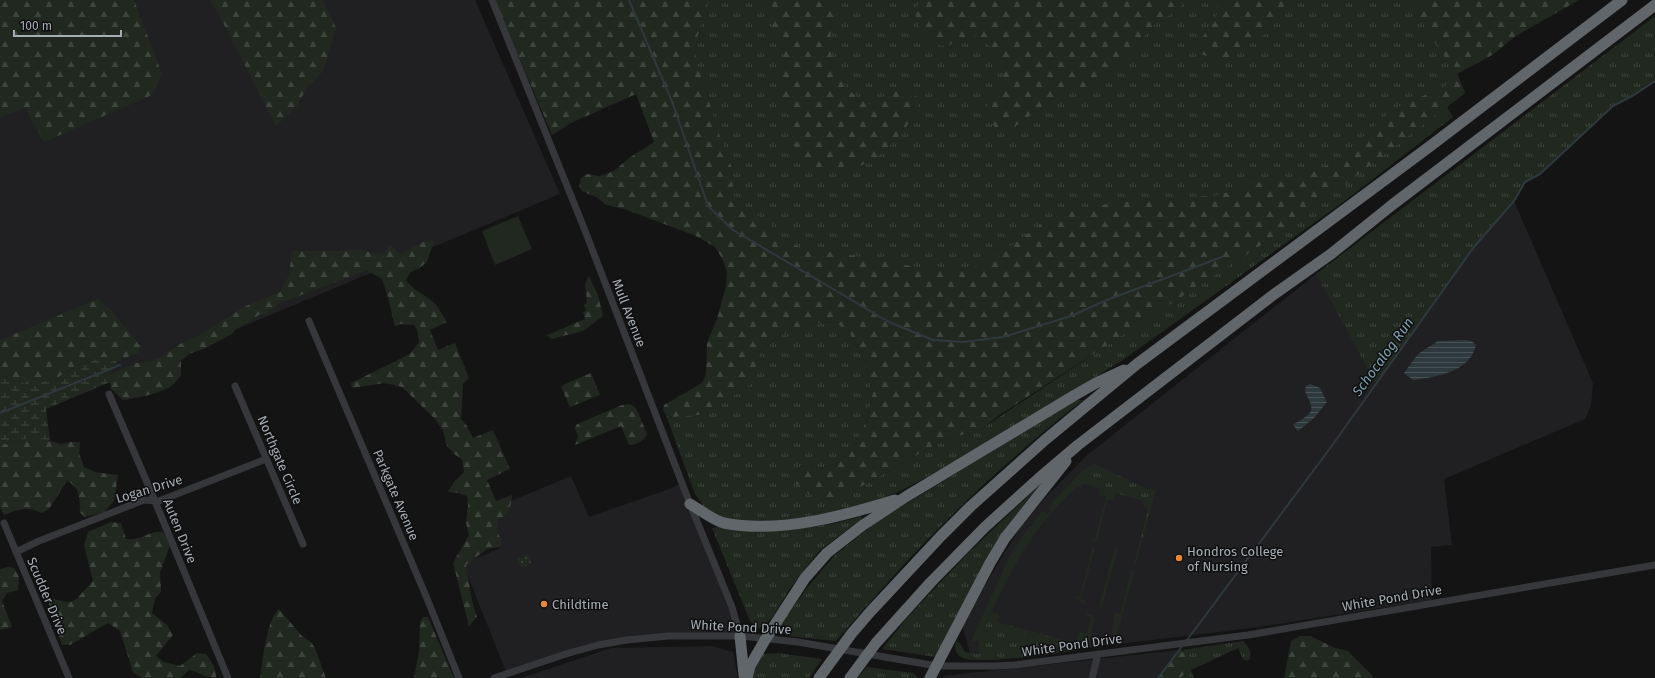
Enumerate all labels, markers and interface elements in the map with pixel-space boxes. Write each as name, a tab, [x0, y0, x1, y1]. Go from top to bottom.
scale bar	[14, 12, 121, 38]
text: 100 m	[20, 19, 52, 33]
street label: Mull Avenue	[609, 277, 649, 349]
water label: Schocalog Run	[1348, 314, 1417, 400]
street label: Northgate Circle	[255, 413, 305, 507]
street label: Parkgate Avenue	[370, 447, 422, 543]
street label: Logan Drive	[114, 472, 184, 506]
street label: Auten Drive	[160, 497, 200, 565]
place label: Hondros College of Nursing	[1187, 544, 1283, 574]
marker: Hondros College of Nursing	[1174, 553, 1184, 563]
street label: Scudder Drive	[24, 555, 70, 637]
street label: White Pond Drive	[1341, 582, 1443, 614]
place label: Childtime	[552, 597, 609, 612]
marker: Childtime	[539, 599, 549, 609]
street label: White Pond Drive	[690, 617, 792, 637]
street label: White Pond Drive	[1021, 631, 1123, 659]

